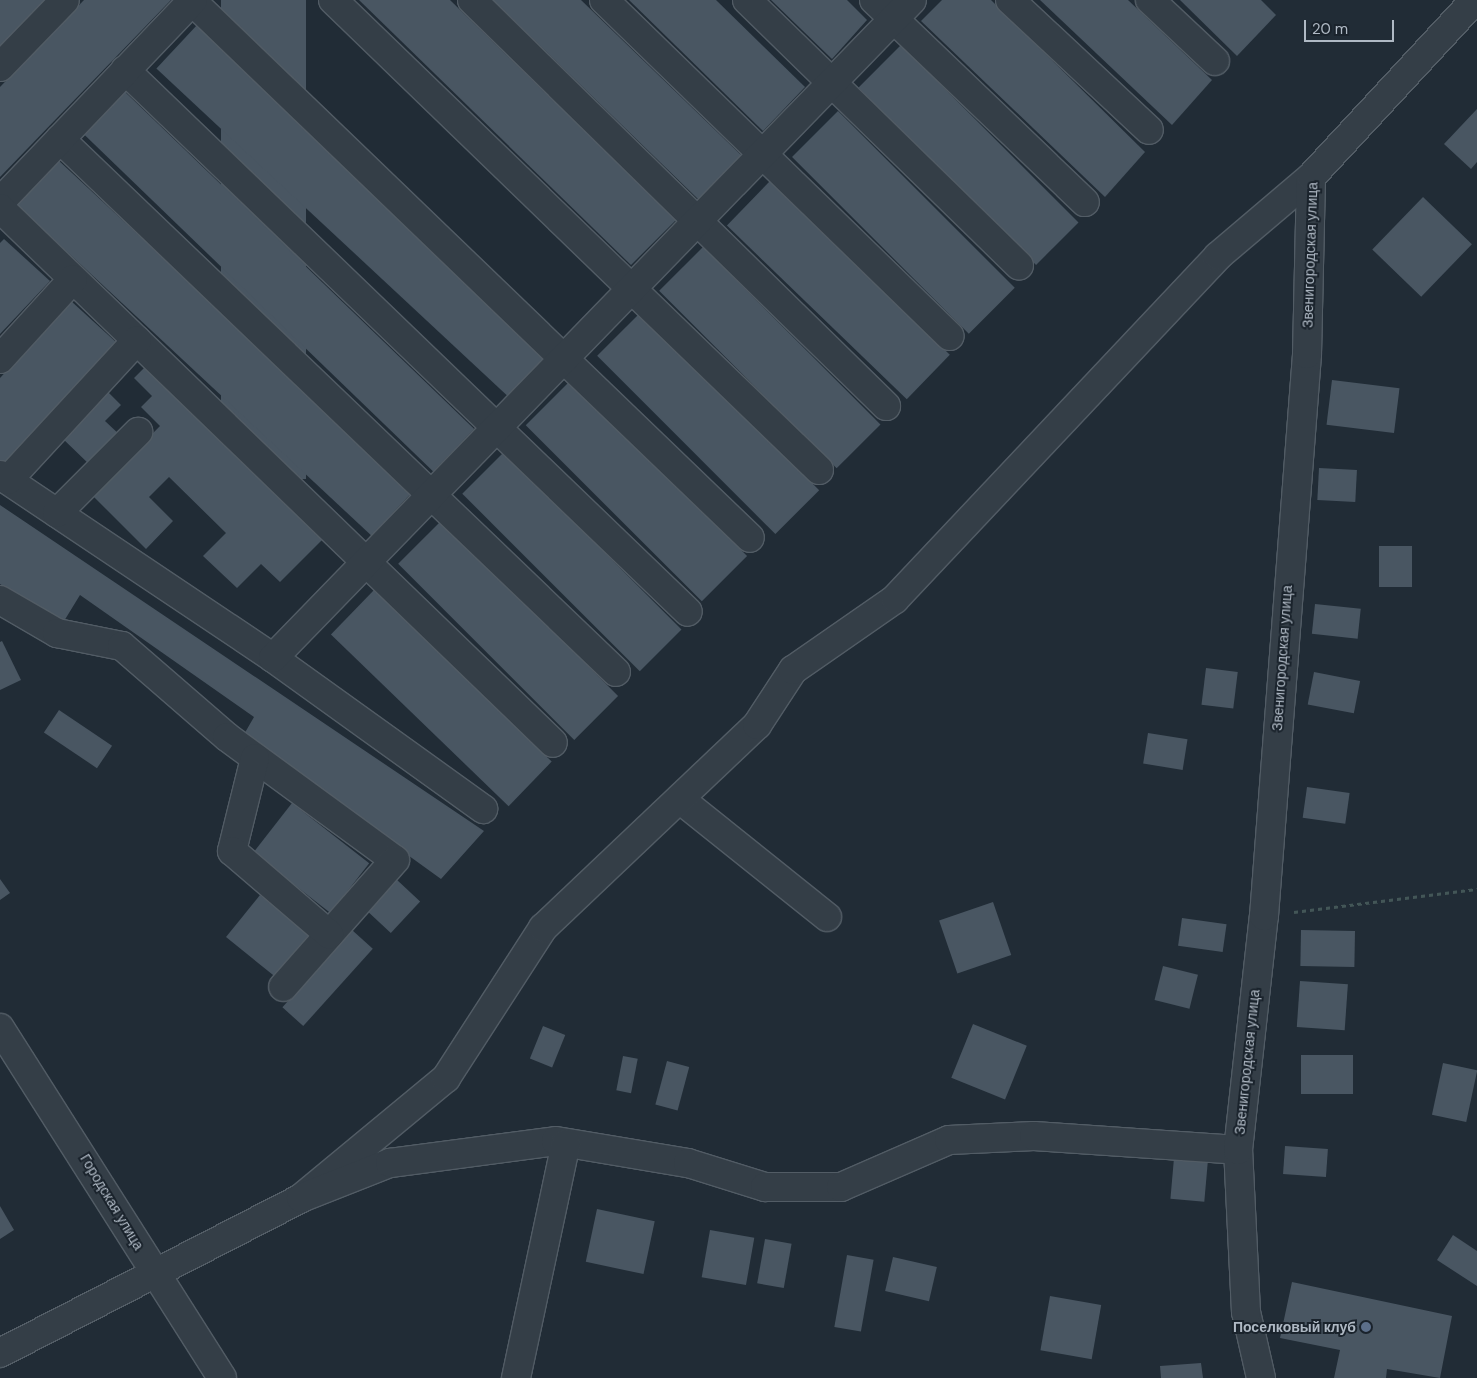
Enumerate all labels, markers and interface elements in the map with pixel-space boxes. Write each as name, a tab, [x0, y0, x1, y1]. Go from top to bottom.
scale bar	[1307, 10, 1397, 42]
text: 20 m	[1312, 19, 1348, 39]
street label: Звенигородская улица	[1299, 182, 1321, 328]
street label: Звенигородская улица	[1269, 585, 1295, 731]
street label: Звенигородская улица	[1231, 988, 1263, 1136]
street label: Городская улица	[77, 1151, 147, 1253]
place label: Поселковый клуб	[1233, 1319, 1356, 1335]
marker: Поселковый клуб	[1360, 1321, 1372, 1333]

